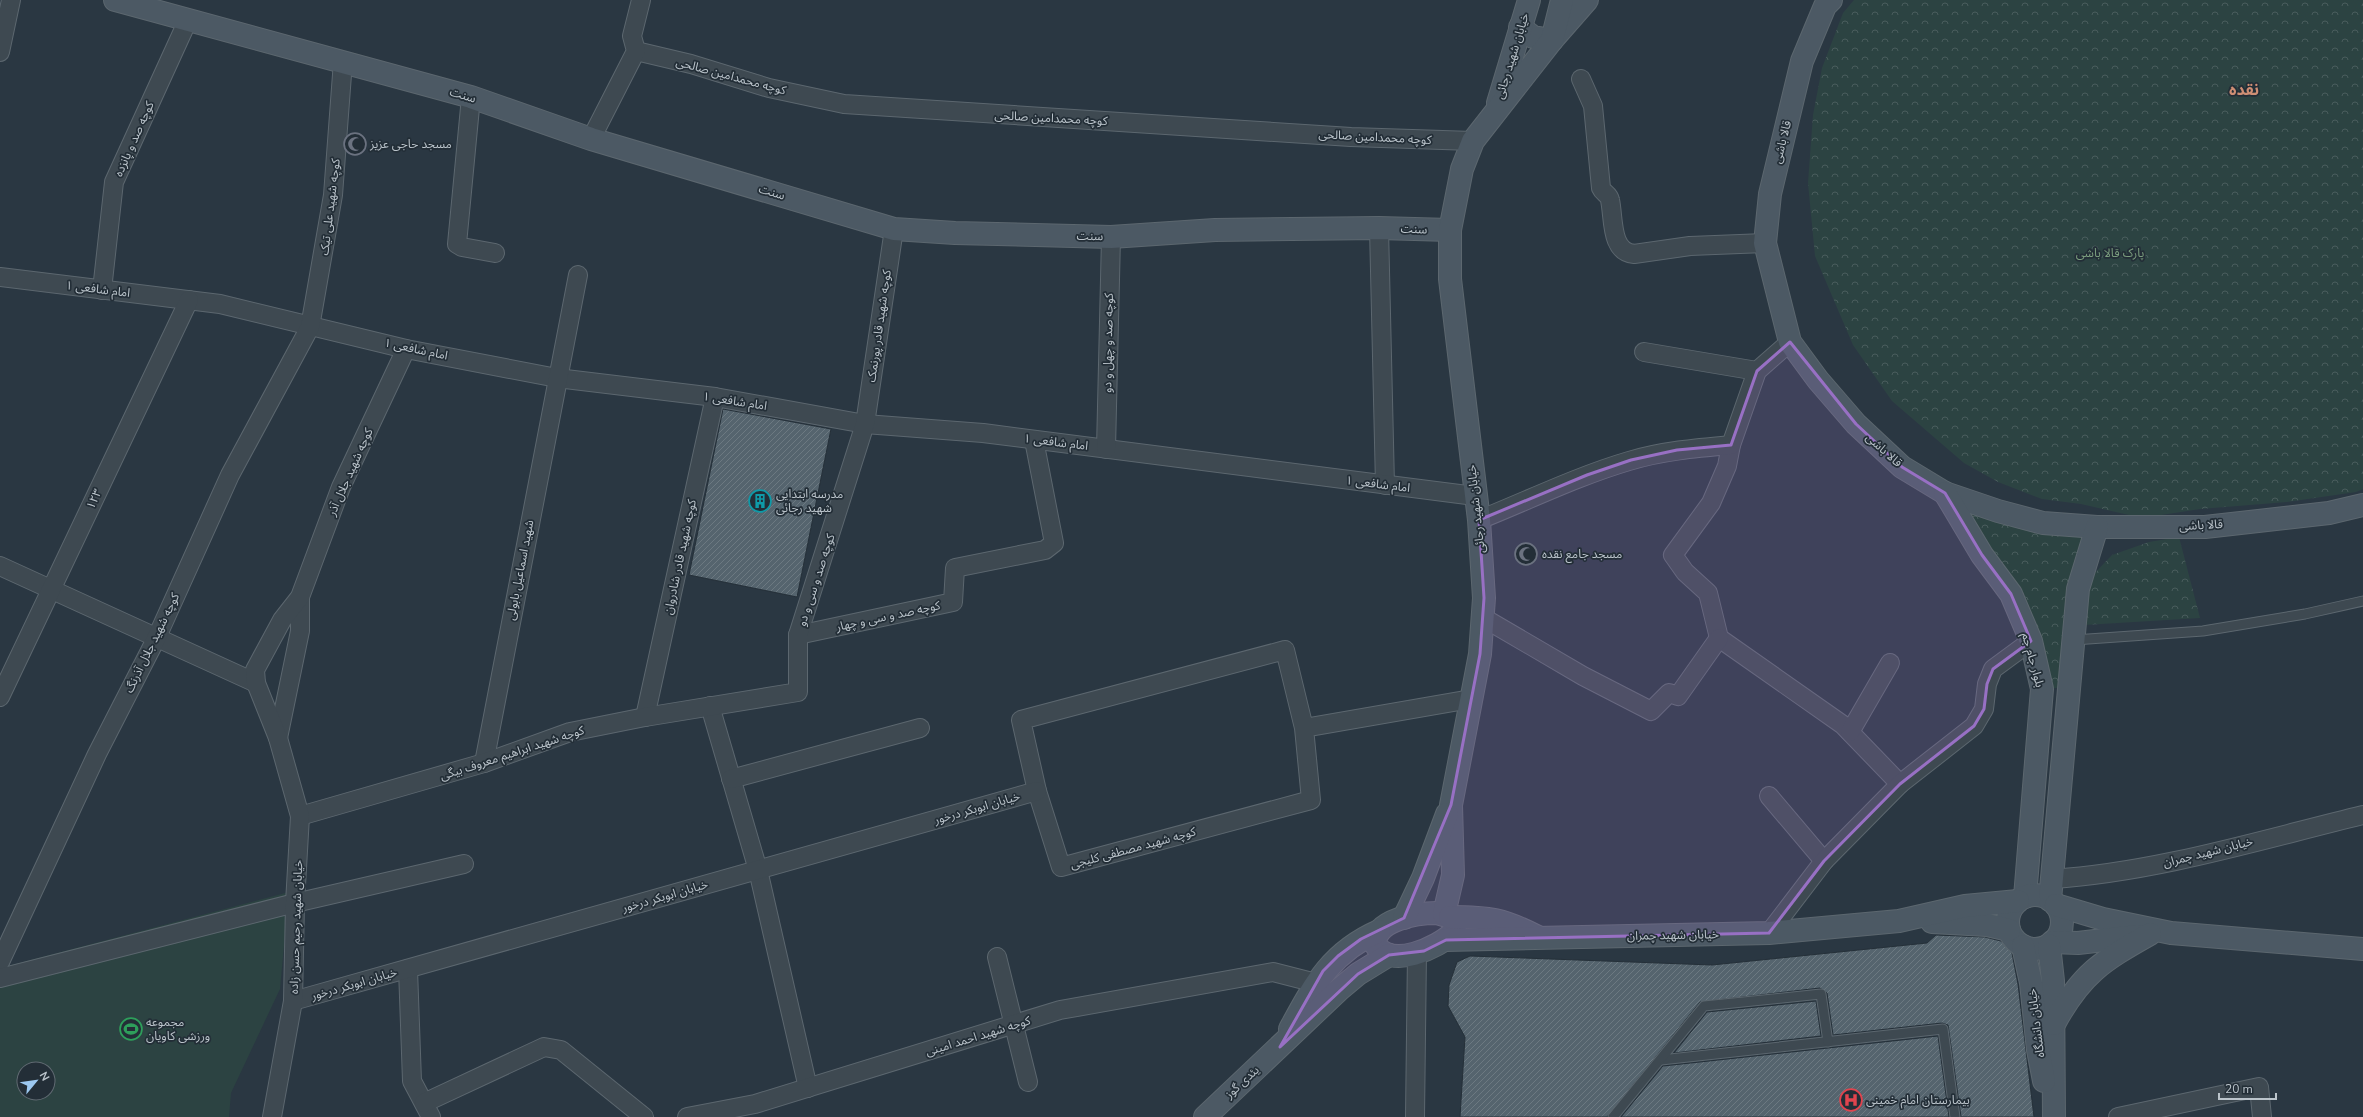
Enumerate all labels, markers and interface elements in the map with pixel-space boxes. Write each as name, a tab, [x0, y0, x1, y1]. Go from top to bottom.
street label: خیابان شهید رجائی	[1491, 11, 1533, 101]
street label: کوچه محمدامین صالحی	[674, 54, 789, 99]
district label: نقده	[2229, 79, 2259, 101]
street label: سنت	[448, 83, 478, 107]
street label: کوچه صد و پانزده	[110, 98, 158, 179]
street label: کوچه محمدامین صالحی	[994, 107, 1109, 129]
street label: قالا باشی	[1769, 119, 1795, 165]
street label: کوچه محمدامین صالحی	[1318, 126, 1433, 148]
mosque icon: مسجد حاجی عزیز	[342, 131, 368, 157]
place label: مسجد حاجی عزیز	[369, 136, 452, 152]
street label: کوچه شهید علی تیک	[316, 157, 344, 256]
street label: سنت	[757, 180, 787, 204]
street label: سنت	[1400, 221, 1428, 237]
street label: سنت	[1077, 228, 1103, 244]
park label: پارک قالا باشی	[2076, 245, 2144, 261]
street label: کوچه شهید قادر پورنمک	[863, 268, 895, 383]
street label: امام شافعی ۱	[65, 277, 131, 302]
street label: کوچه صد و چهل و دو	[1099, 292, 1117, 393]
street label: امام شافعی ۱	[382, 334, 450, 365]
street label: امام شافعی ۱	[702, 388, 768, 415]
street label: کوچه شهید جلال آذر	[323, 425, 377, 519]
street label: قالا باشی	[1862, 429, 1906, 471]
street label: امام شافعی ۱	[1023, 430, 1089, 455]
street label: خیابان شهید رجائی	[1463, 464, 1489, 554]
street label: امام شافعی ۱	[1345, 472, 1411, 497]
street label: ۱۲۳	[82, 486, 106, 512]
place label: مدرسه ابتدایی شهید رجائی	[776, 486, 843, 516]
building icon: مدرسه ابتدایی شهید رجائی	[747, 488, 773, 514]
street label: کوچه شهید قادر شادروان	[660, 497, 700, 616]
street label: قالا باشی	[2179, 516, 2223, 534]
street label: شهید اسماعیل بابولی	[502, 518, 538, 622]
street label: کوچه صد و سی و دو	[794, 531, 839, 628]
mosque icon: مسجد جامع نقده	[1513, 541, 1539, 567]
place label: مسجد جامع نقده	[1542, 546, 1622, 563]
street label: کوچه شهید جلال آذرنگ	[121, 589, 184, 696]
street label: کوچه صد و سی و چهار	[833, 597, 943, 635]
street label: بلوار جام جم	[2017, 631, 2048, 689]
street label: کوچه شهید ابراهیم معروف بیگی	[438, 722, 587, 785]
street label: خیابان ابوبکر درخور	[931, 788, 1022, 828]
street label: کوچه شهید مصطفی کلیجی	[1068, 823, 1199, 873]
street label: خیابان شهید چمران	[2161, 833, 2255, 871]
street label: خیابان شهید رحیم حسن زاده	[286, 860, 307, 994]
street label: خیابان ابوبکر درخور	[619, 876, 710, 916]
street label: خیابان شهید چمران	[1627, 926, 1719, 944]
street label: خیابان ابوبکر درخور	[308, 964, 399, 1004]
street label: خیابان دانشگاه	[2024, 988, 2048, 1058]
street label: کوچه شهید احمد امینی	[924, 1012, 1033, 1060]
place label: مجموعه ورزشی کاویان	[146, 1014, 210, 1044]
sports icon: مجموعه ورزشی کاویان	[118, 1016, 144, 1042]
north arrow	[16, 1061, 56, 1101]
street label: یئدی گوز	[1221, 1062, 1263, 1103]
text: N	[36, 1069, 53, 1084]
scale bar	[2219, 1075, 2276, 1101]
text: 20 m	[2225, 1081, 2253, 1097]
hospital icon: بیمارستان امام خمینی	[1838, 1087, 1864, 1113]
place label: بیمارستان امام خمینی	[1866, 1092, 1970, 1109]

